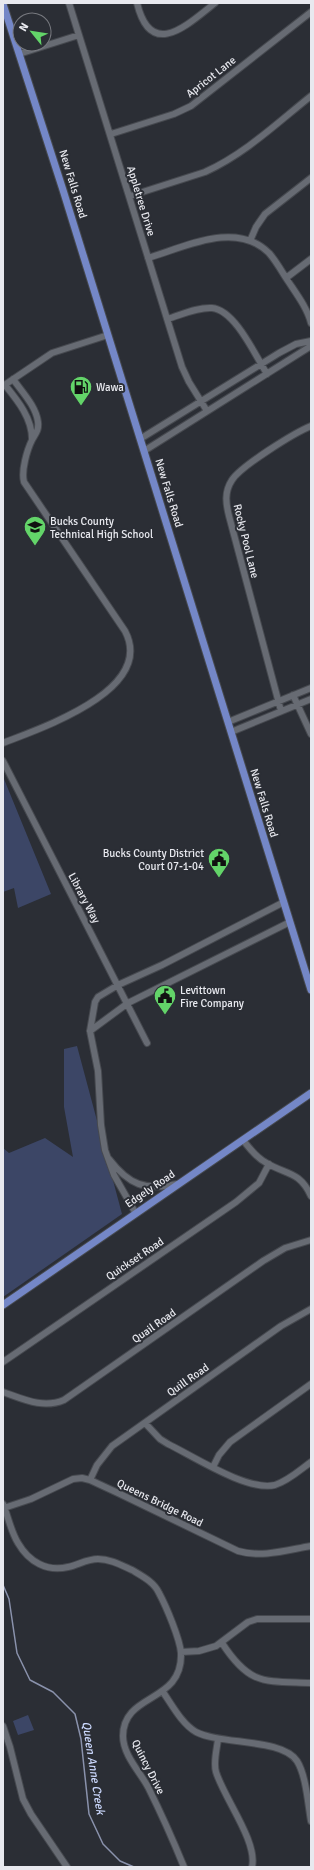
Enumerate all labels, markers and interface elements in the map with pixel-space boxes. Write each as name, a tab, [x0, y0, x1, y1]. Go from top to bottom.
north arrow	[12, 12, 52, 52]
text: N	[16, 21, 31, 34]
street label: Apricot Lane	[184, 54, 238, 100]
street label: New Falls Road	[56, 148, 90, 220]
street label: Appletree Drive	[124, 164, 158, 238]
fuel station icon: Wawa	[68, 374, 94, 407]
place label: Wawa	[96, 381, 124, 394]
street label: New Falls Road	[152, 457, 186, 529]
street label: Rocky Pool Lane	[230, 502, 262, 580]
school or university icon: Bucks County Technical High School	[22, 514, 48, 547]
place label: Bucks County Technical High School	[50, 515, 153, 541]
street label: New Falls Road	[247, 767, 281, 839]
public building icon: Bucks County District Court 07-1-04	[206, 846, 232, 879]
place label: Bucks County District Court 07-1-04	[103, 847, 204, 873]
street label: Library Way	[65, 871, 103, 926]
public building icon: Levittown Fire Company	[152, 983, 178, 1016]
place label: Levittown Fire Company	[180, 984, 245, 1010]
street label: Edgely Road	[123, 1167, 178, 1210]
street label: Quickset Road	[104, 1235, 167, 1283]
street label: Quail Road	[129, 1306, 179, 1346]
street label: Quill Road	[164, 1361, 212, 1399]
street label: Queens Bridge Road	[115, 1477, 205, 1530]
water label: Queen Anne Creek	[78, 1720, 108, 1817]
street label: Quincy Drive	[129, 1738, 167, 1796]

